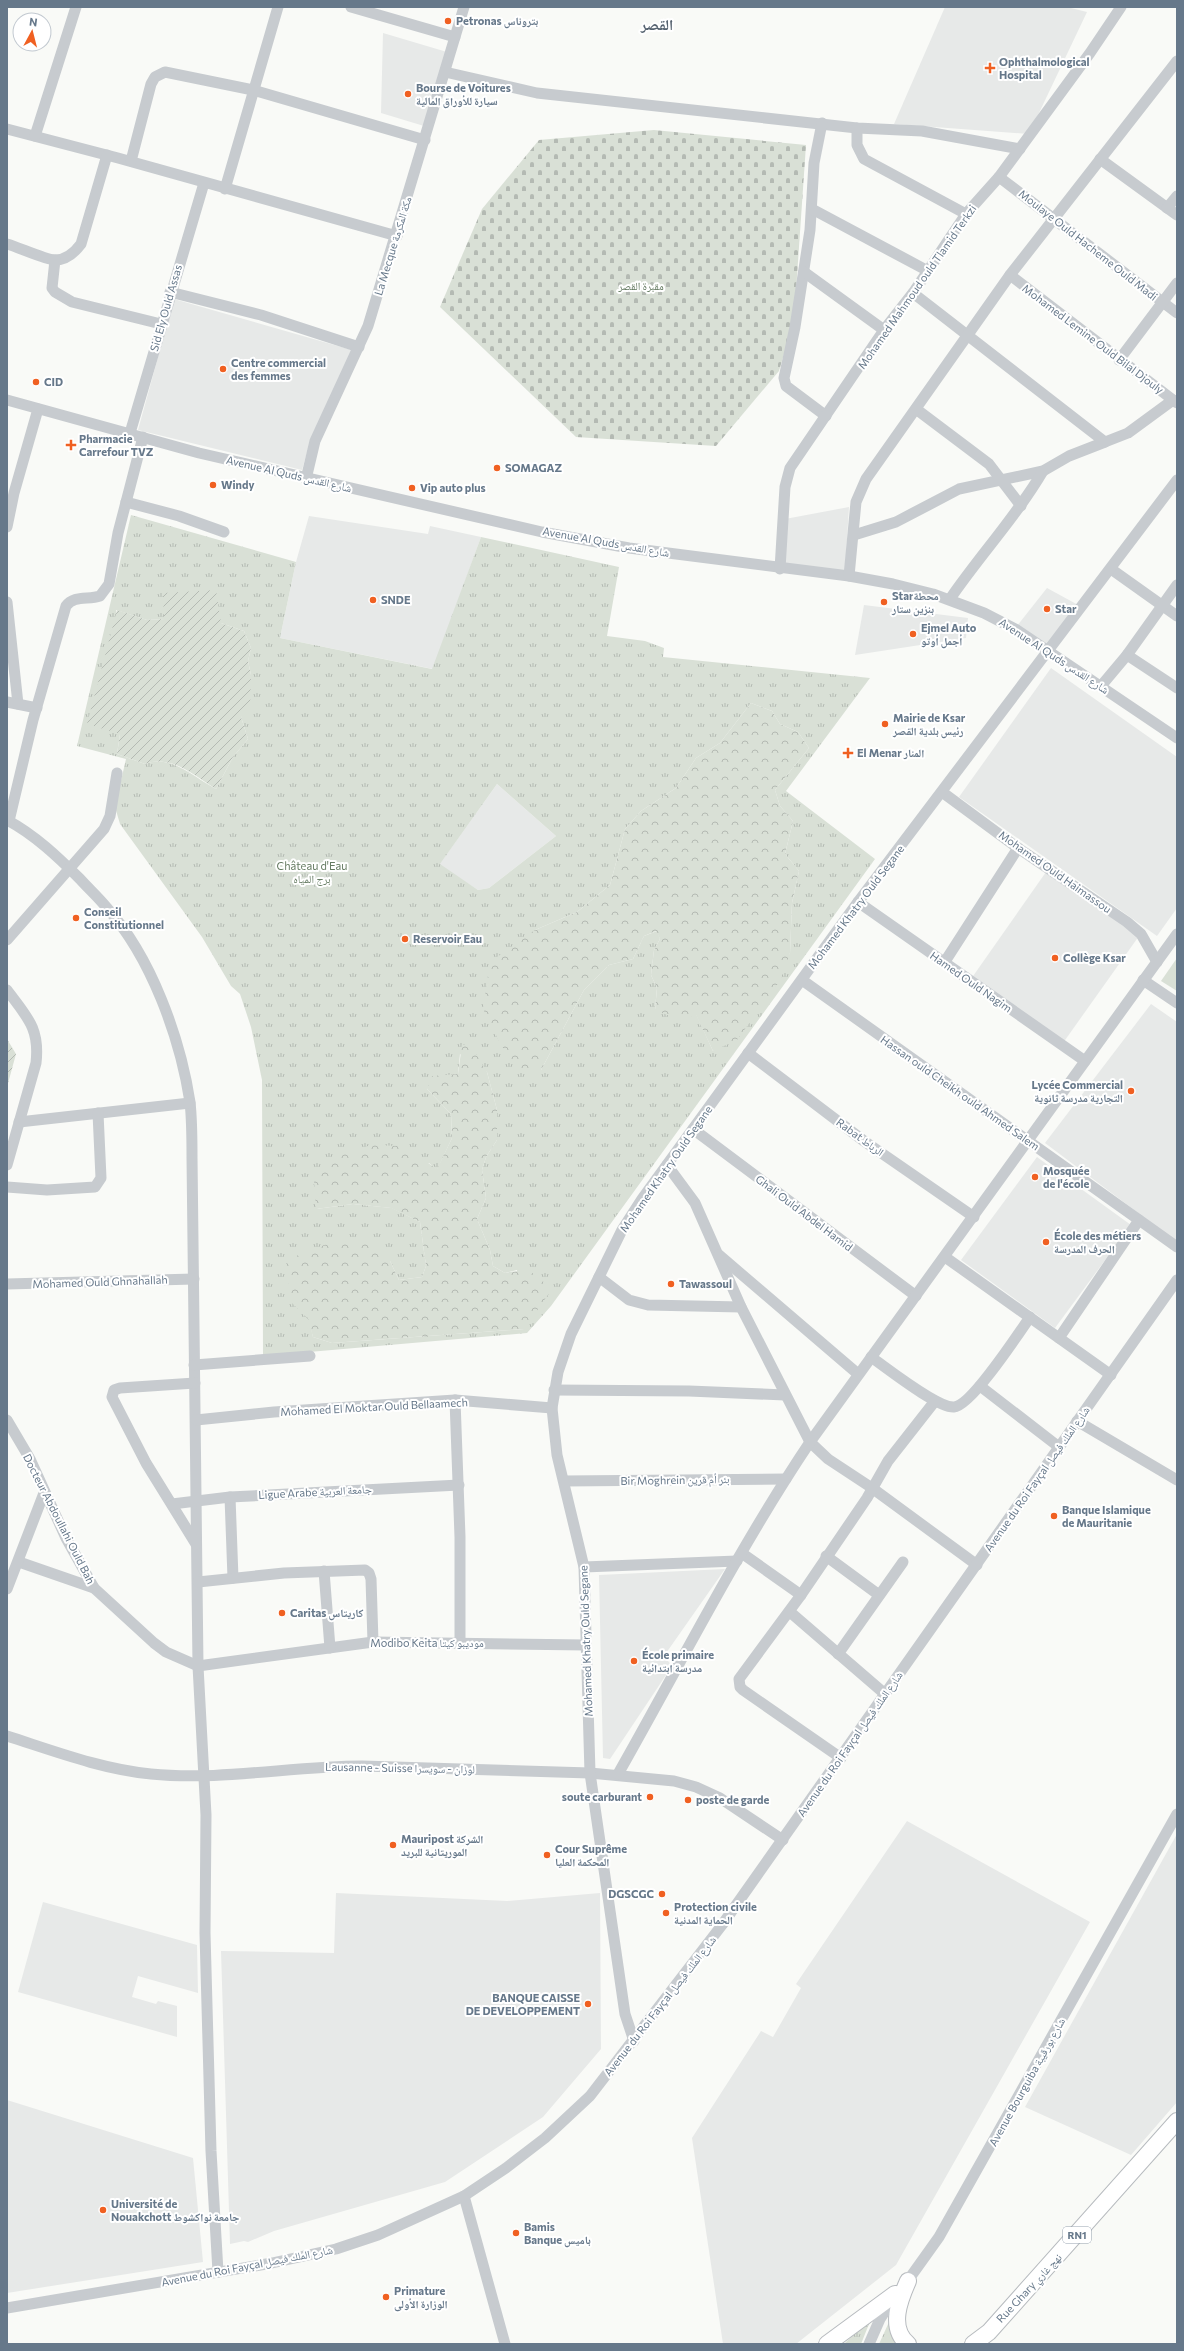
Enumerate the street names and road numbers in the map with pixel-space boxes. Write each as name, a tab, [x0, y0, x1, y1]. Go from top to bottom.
street label: Moulaye Ould Hacheme Ould Madi	[1016, 186, 1160, 303]
street label: La Mecque مكة المكرمة	[371, 195, 414, 297]
street label: Mohamed Mahmoud ould Tlamid Terkzi	[855, 202, 979, 371]
street label: Sid Ely Ould Assas	[147, 263, 184, 353]
street label: Mohamed Lemine Ould Bilal Djouly	[1020, 281, 1167, 396]
street label: Avenue Al Quds شارع القدس	[225, 453, 353, 495]
street label: Avenue Al Quds شارع القدس	[542, 524, 670, 560]
street label: Avenue Al Quds شارع القدس	[996, 615, 1112, 697]
street label: Mohamed Ould Haimassou	[997, 828, 1114, 915]
street label: Mohamed Khatry Ould Segane	[805, 842, 906, 971]
street label: Hamed Ould Nagim	[928, 949, 1015, 1015]
street label: Hassan ould Cheikh ould Ahmed Salem	[878, 1032, 1042, 1153]
street label: Mohamed Khatry Ould Segane	[617, 1103, 714, 1234]
street label: Rabat الرباط	[834, 1115, 887, 1158]
street label: Ghali Ould Abdel Hamid	[753, 1172, 855, 1253]
street label: Mohamed Ould Ghnahallah	[32, 1273, 168, 1290]
street label: Mohamed El Moktar Ould Bellaamech	[280, 1395, 468, 1418]
street label: Avenue du Roi Fayçal شارع الملك فيصل	[981, 1404, 1093, 1554]
street label: Docteur Abdoullahi Ould Bah	[21, 1452, 98, 1586]
street label: Bir Moghrein بئر أم قرين	[620, 1472, 730, 1488]
street label: Ligue Arabe جامعة العربية	[258, 1482, 372, 1501]
street label: Mohamed Khatry Ould Segane	[576, 1565, 595, 1717]
street label: Modibo Keita موديبو كيتا	[370, 1636, 484, 1649]
street label: Avenue du Roi Fayçal شارع الملك فيصل	[794, 1669, 906, 1819]
street label: Lausanne - Suisse لوزان - سويسرا	[325, 1760, 475, 1776]
street label: Avenue du Roi Fayçal شارع الملك فيصل	[601, 1933, 719, 2079]
street label: Avenue Bourguiba شارع بورقيبة	[986, 2015, 1068, 2149]
road number: RN1	[1063, 2227, 1091, 2243]
street label: Avenue du Roi Fayçal شارع الملك فيصل	[160, 2243, 334, 2289]
street label: Rue Ghary نهج غاري	[993, 2250, 1066, 2327]

